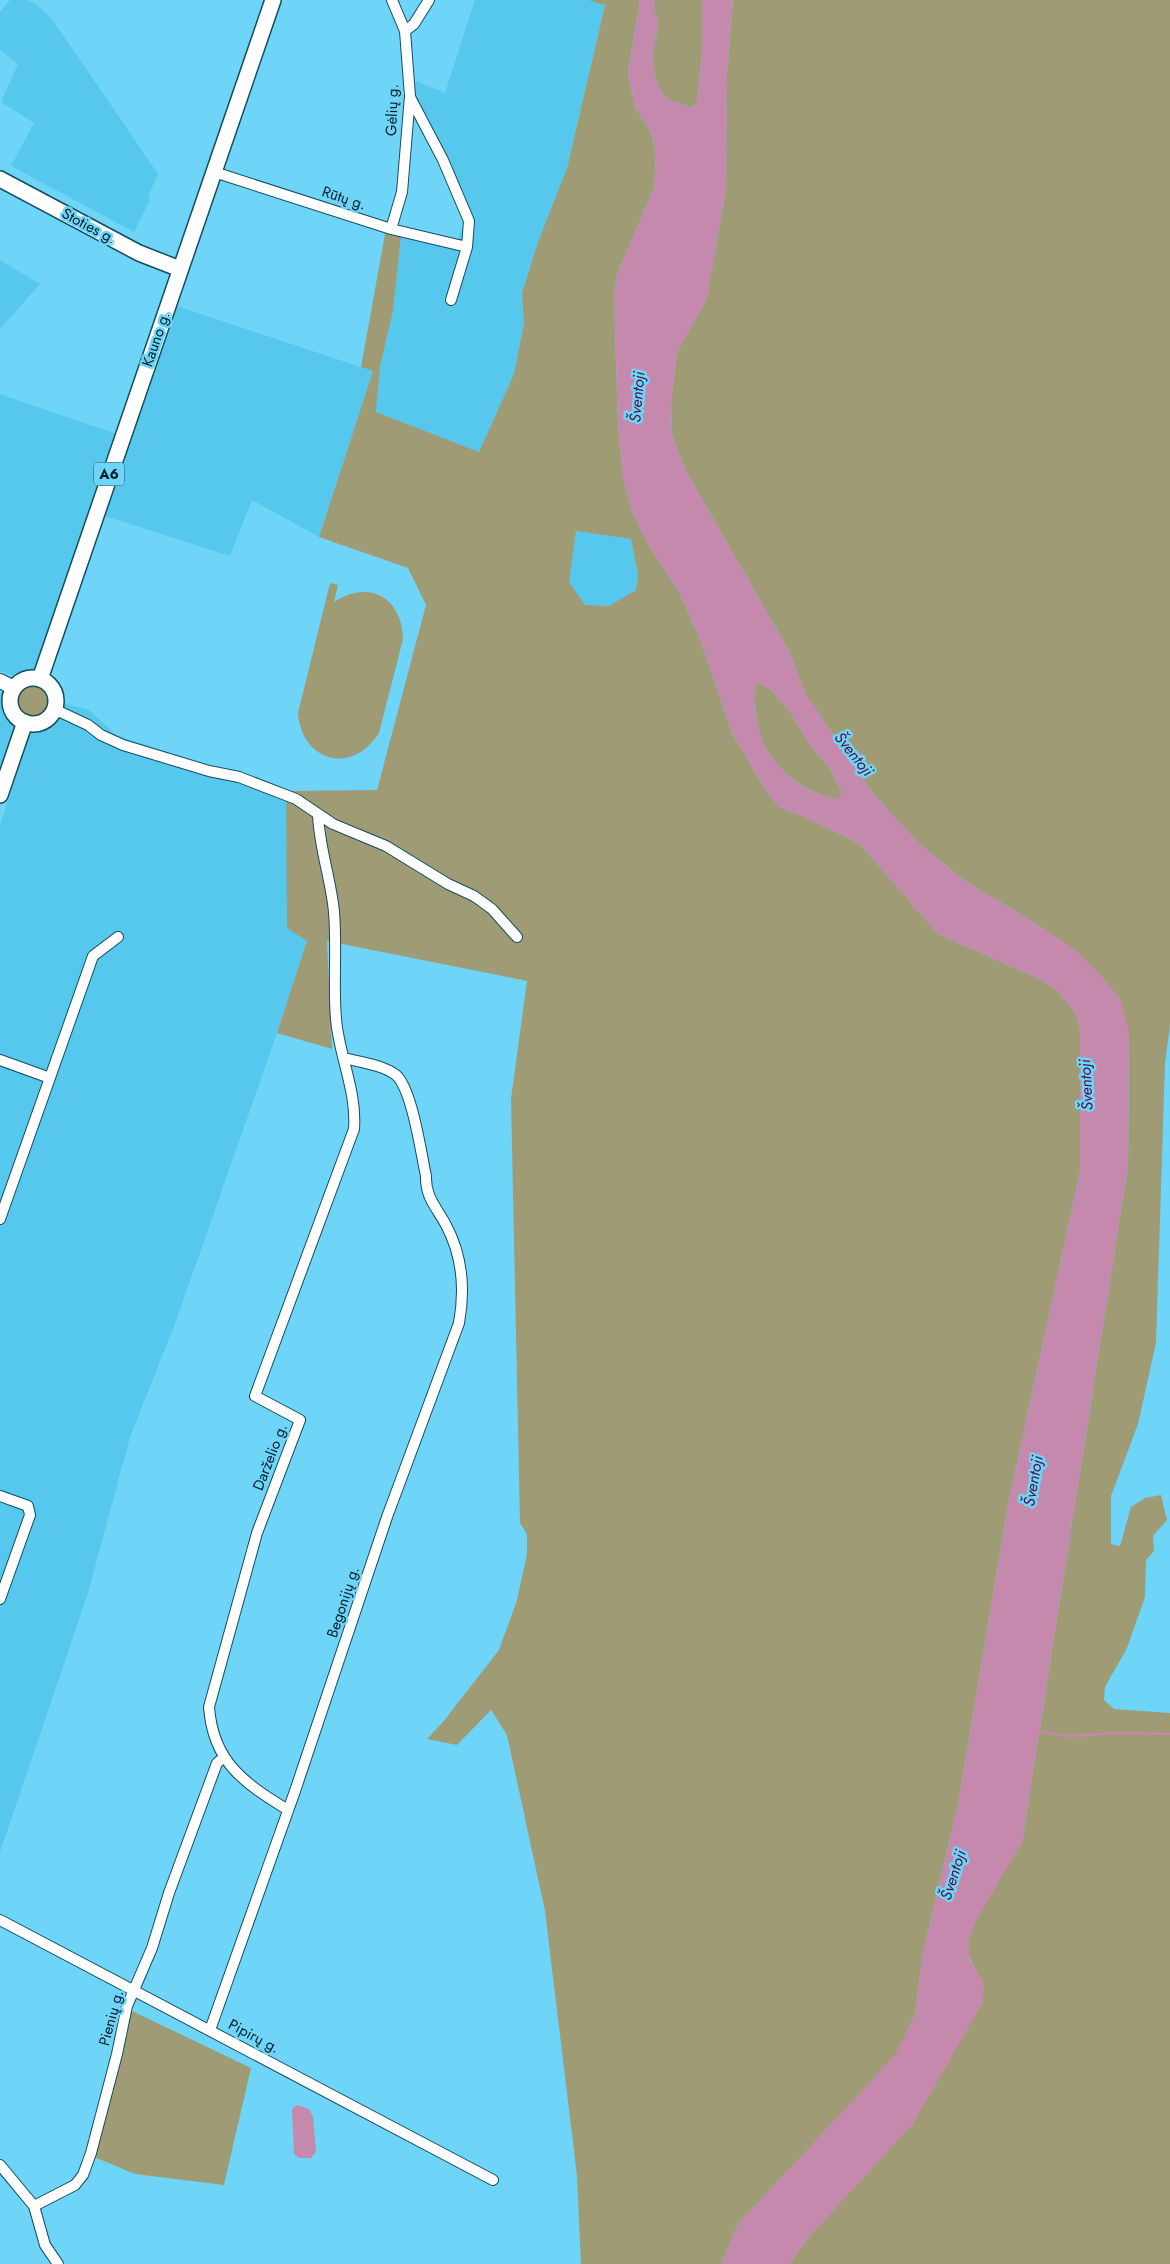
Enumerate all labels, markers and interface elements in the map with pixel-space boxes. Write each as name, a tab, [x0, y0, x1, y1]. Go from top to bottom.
street label: Gėlių g.	[380, 84, 404, 136]
street label: Rūtų g.	[319, 181, 369, 215]
street label: Stoties g.	[58, 202, 120, 250]
street label: Kauno g.	[136, 308, 176, 370]
water label: Šventoji	[623, 369, 651, 424]
road number: A6	[94, 462, 124, 486]
water label: Šventoji	[829, 727, 880, 782]
water label: Šventoji	[1073, 1058, 1099, 1111]
street label: Darželio g.	[247, 1420, 293, 1494]
water label: Šventoji	[1017, 1453, 1049, 1508]
street label: Begonijų g.	[321, 1564, 365, 1640]
water label: Šventoji	[934, 1846, 972, 1903]
street label: Pienių g.	[93, 1988, 129, 2048]
street label: Pipirų g.	[224, 2013, 284, 2059]

